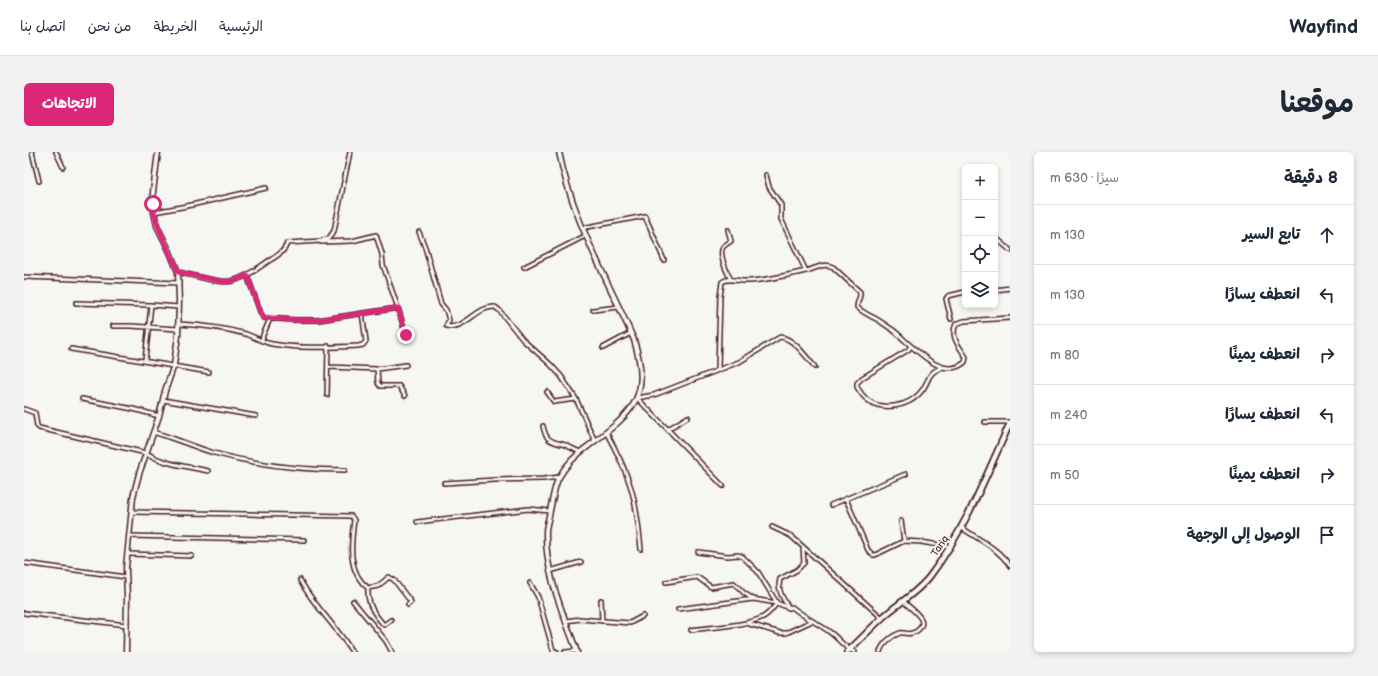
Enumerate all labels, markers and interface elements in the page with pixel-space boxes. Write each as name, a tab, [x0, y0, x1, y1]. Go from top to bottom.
text: Wayfind	[1289, 16, 1358, 39]
text: اتصل بنا	[20, 18, 66, 35]
text: من نحن	[88, 18, 131, 35]
text: الخريطة	[153, 18, 197, 35]
text: الرئيسية	[219, 18, 263, 35]
button: الاتجاهات	[24, 83, 114, 126]
text: موقعنا	[1280, 87, 1354, 120]
map controls	[962, 164, 998, 308]
button: +	[962, 164, 998, 200]
text: 8 دقيقة	[1284, 168, 1338, 188]
text: سيرًا · 630 m	[1050, 170, 1119, 186]
route start	[144, 195, 162, 213]
button: −	[962, 200, 998, 236]
icon: ahead	[1316, 224, 1338, 246]
text: تابع السير	[1242, 225, 1300, 244]
text: 130 m	[1050, 227, 1085, 243]
button: locate	[962, 236, 998, 272]
button: layers	[962, 272, 998, 308]
icon: left	[1316, 284, 1338, 306]
text: انعطف يسارًا	[1225, 285, 1300, 304]
text: 130 m	[1050, 287, 1085, 303]
route end	[397, 326, 415, 344]
icon: right	[1316, 344, 1338, 366]
text: انعطف يمينًا	[1229, 345, 1300, 364]
text: 80 m	[1050, 347, 1080, 363]
icon: left	[1316, 404, 1338, 426]
text: انعطف يسارًا	[1225, 405, 1300, 424]
text: 240 m	[1050, 407, 1087, 423]
icon: right	[1316, 464, 1338, 486]
text: انعطف يمينًا	[1229, 465, 1300, 484]
text: 50 m	[1050, 467, 1079, 483]
icon: arrive	[1316, 524, 1338, 546]
text: الوصول إلى الوجهة	[1186, 525, 1300, 544]
street label: Tariq	[929, 533, 951, 559]

